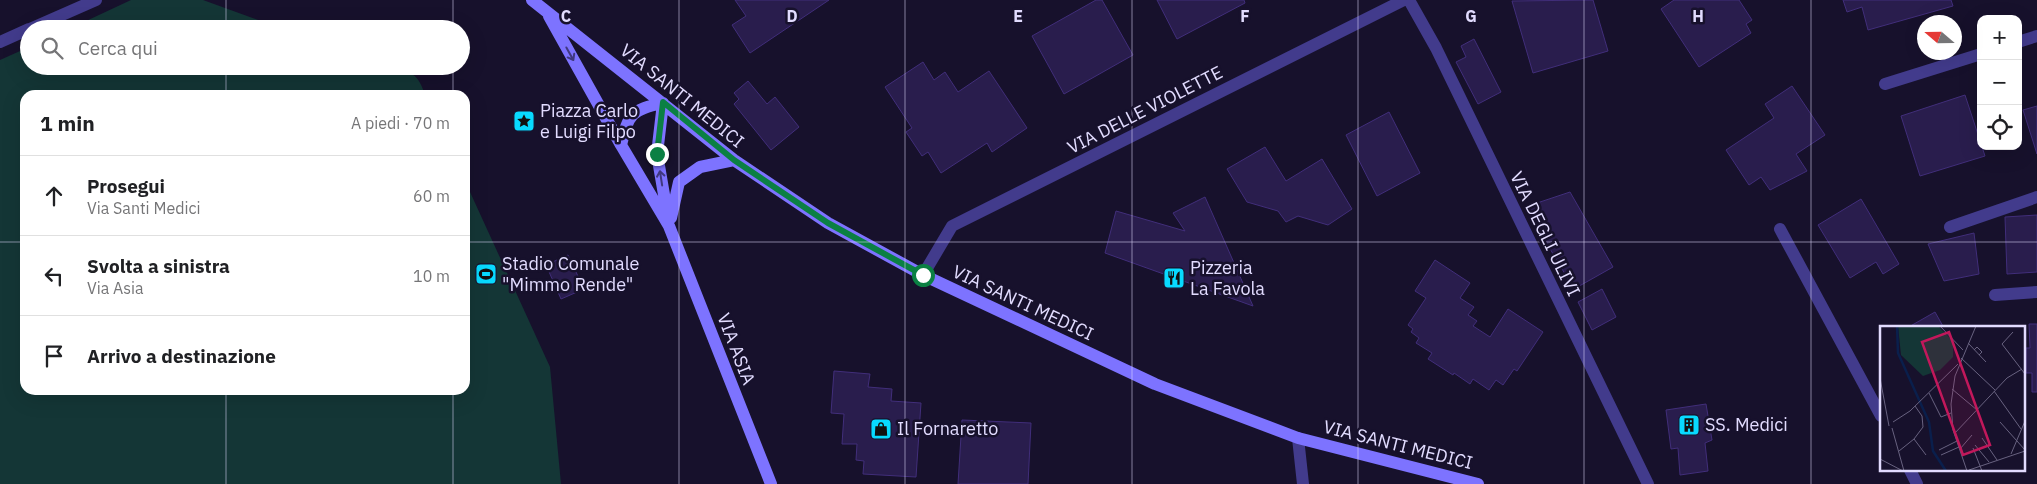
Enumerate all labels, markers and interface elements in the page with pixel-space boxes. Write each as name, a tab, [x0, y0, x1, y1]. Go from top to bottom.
text: C	[561, 6, 571, 26]
text: D	[786, 6, 798, 26]
text: E	[1013, 6, 1023, 26]
text: F	[1240, 6, 1250, 26]
text: G	[1465, 6, 1477, 26]
text: H	[1692, 6, 1704, 26]
north arrow	[1917, 15, 1962, 60]
map controls	[1977, 15, 2022, 150]
button: +	[1977, 15, 2022, 60]
search box	[20, 20, 470, 75]
icon: search	[38, 34, 66, 62]
text: Cerca qui	[78, 36, 158, 60]
street label: VIA SANTI MEDICI	[616, 39, 749, 153]
one-way arrow	[566, 46, 575, 61]
street label: VIA DELLE VIOLETTE	[1063, 60, 1226, 159]
button: −	[1977, 60, 2022, 105]
place label: Piazza Carlo e Luigi Filpo	[540, 99, 638, 143]
button: locate	[1977, 105, 2022, 150]
text: 1 min	[40, 109, 95, 137]
place icon: Piazza Carlo e Luigi Filpo	[512, 109, 536, 133]
text: A piedi · 70 m	[351, 113, 450, 133]
route end	[646, 143, 669, 166]
street label: VIA DEGLI ULIVI	[1505, 168, 1586, 300]
one-way arrow	[656, 170, 666, 186]
text: Prosegui	[87, 174, 165, 198]
icon: ahead	[40, 182, 68, 210]
text: 60 m	[413, 186, 450, 206]
text: Via Santi Medici	[87, 198, 201, 218]
place label: Stadio Comunale "Mimmo Rende"	[502, 252, 640, 296]
text: Svolta a sinistra	[87, 254, 230, 278]
place label: Pizzeria La Favola	[1190, 256, 1265, 300]
street label: VIA SANTI MEDICI	[949, 260, 1097, 345]
icon: left	[40, 262, 68, 290]
sports icon: Stadio Comunale "Mimmo Rende"	[474, 262, 498, 286]
route start	[912, 264, 935, 287]
text: 10 m	[413, 266, 450, 286]
restaurant icon: Pizzeria La Favola	[1162, 266, 1186, 290]
text: Via Asia	[87, 278, 144, 298]
street label: VIA ASIA	[712, 310, 761, 388]
inset map	[1880, 326, 2024, 472]
icon: arrive	[40, 342, 68, 370]
text: Arrivo a destinazione	[87, 344, 276, 368]
building icon: SS. Medici	[1677, 413, 1701, 437]
place label: SS. Medici	[1705, 413, 1788, 436]
street label: VIA SANTI MEDICI	[1321, 415, 1475, 474]
shop icon: Il Fornaretto	[869, 417, 893, 441]
place label: Il Fornaretto	[897, 417, 998, 440]

